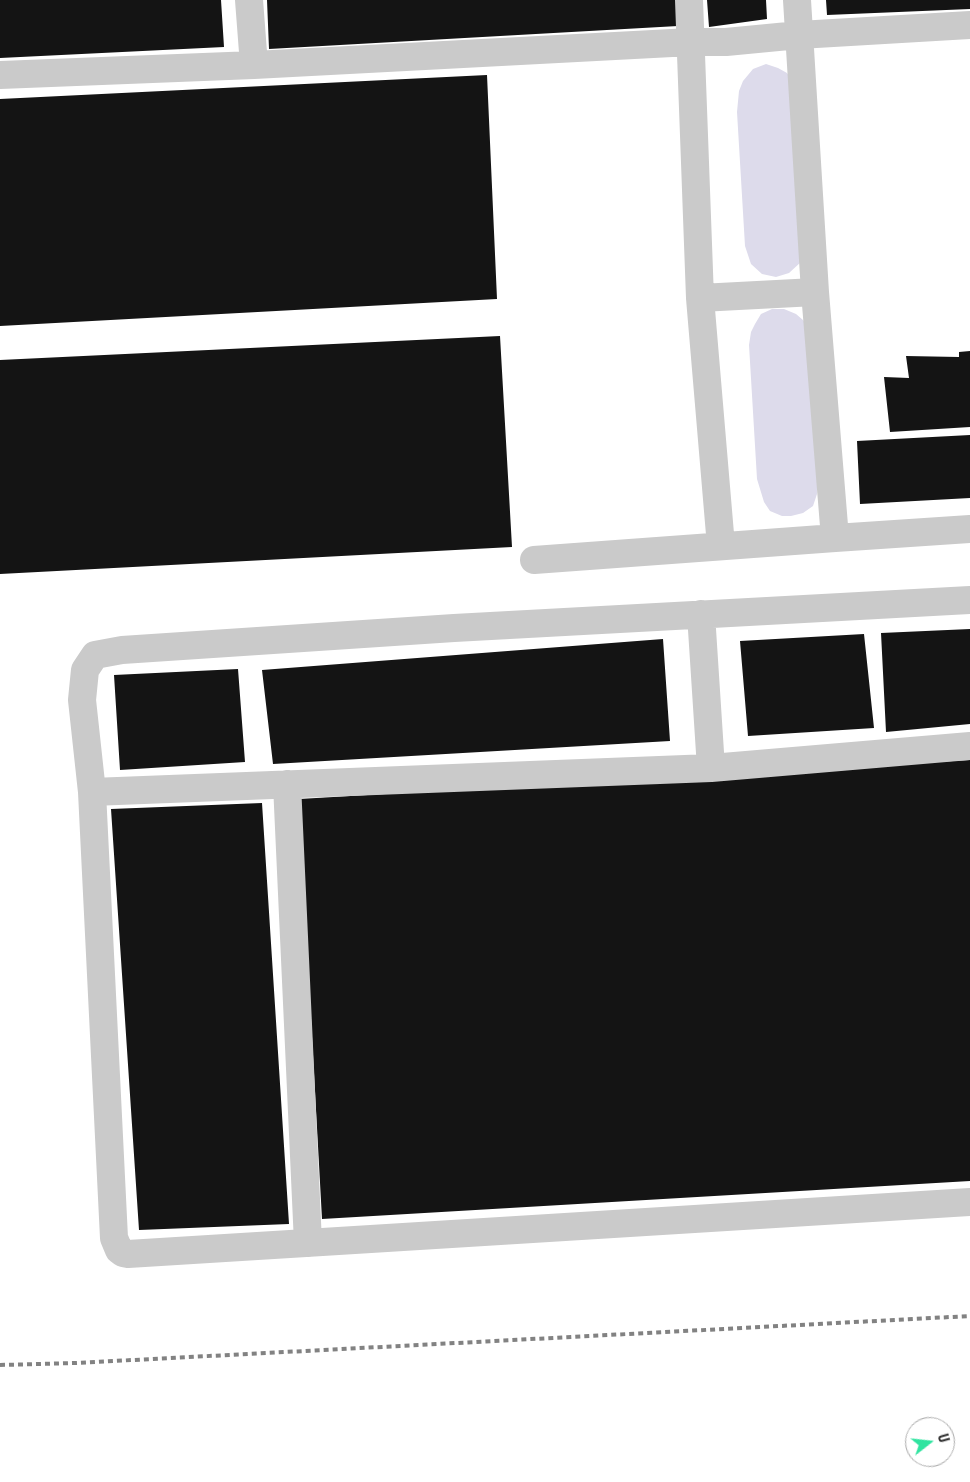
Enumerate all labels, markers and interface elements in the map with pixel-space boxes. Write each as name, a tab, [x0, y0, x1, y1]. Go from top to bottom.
north arrow	[905, 1417, 955, 1467]
text: U	[935, 1432, 952, 1444]

